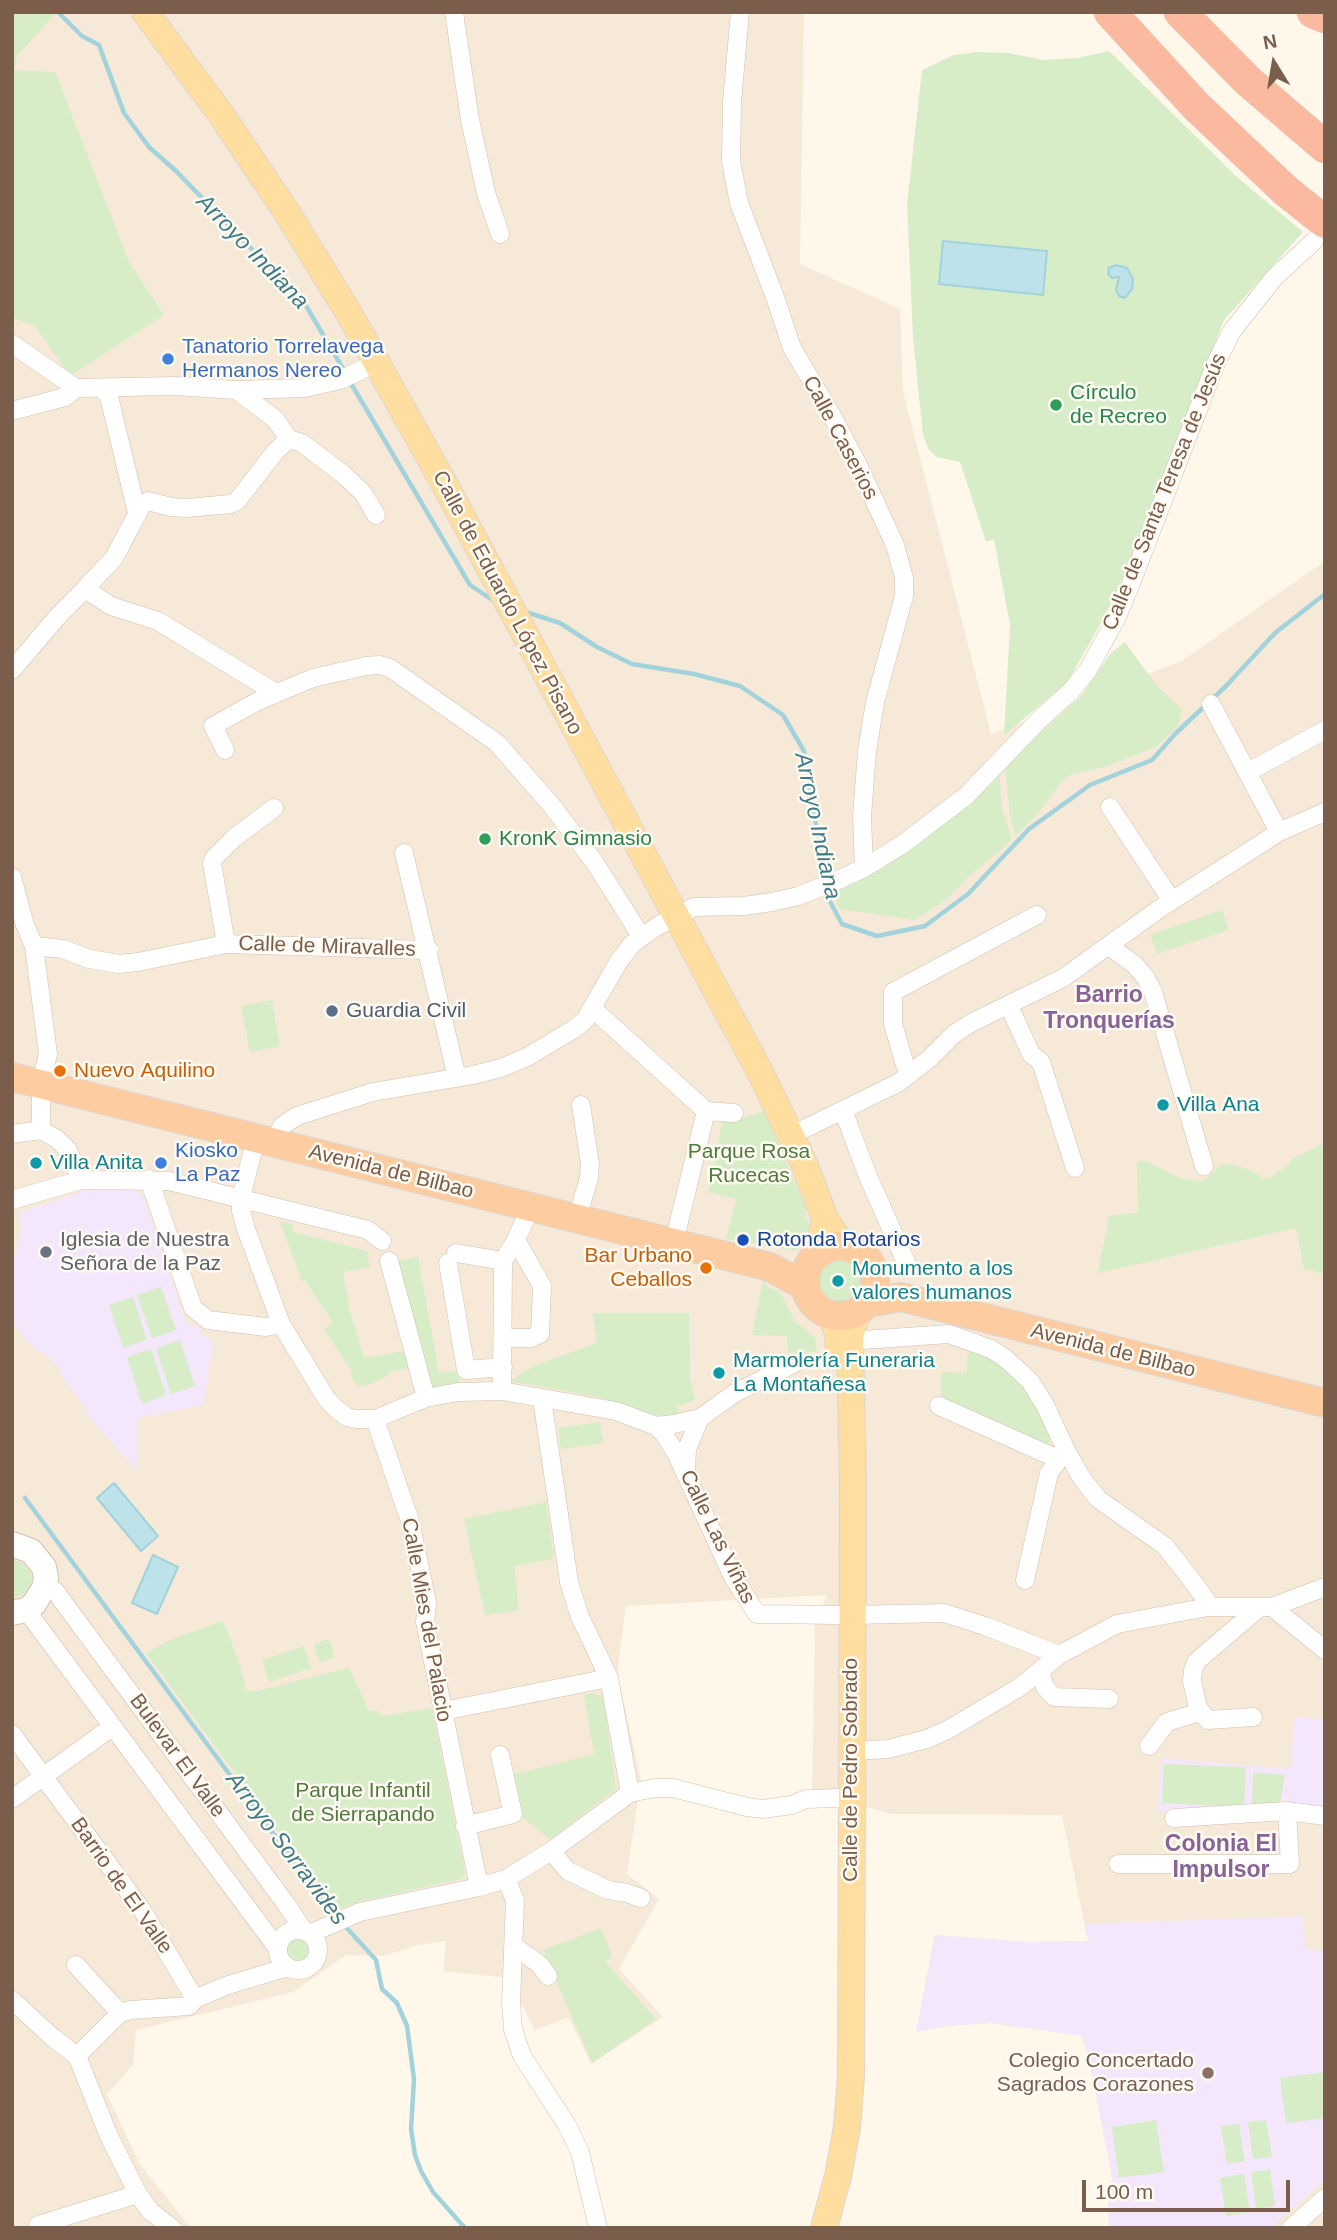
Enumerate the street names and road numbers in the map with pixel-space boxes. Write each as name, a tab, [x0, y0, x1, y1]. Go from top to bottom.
street label: Calle de Santa Teresa de Jesús	[1098, 350, 1232, 634]
street label: Calle Caserios	[797, 372, 883, 504]
street label: Calle de Eduardo López Pisano	[427, 467, 587, 739]
street label: Calle de Miravalles	[238, 931, 416, 963]
street label: Avenida de Bilbao	[306, 1139, 476, 1205]
street label: Avenida de Bilbao	[1028, 1318, 1198, 1384]
street label: Calle Las Viñas	[674, 1466, 760, 1608]
street label: Calle Mies del Palacio	[396, 1516, 456, 1724]
street label: Calle de Pedro Sobrado	[838, 1658, 864, 1882]
street label: Bulevar El Valle	[124, 1689, 230, 1823]
street label: Barrio de El Valle	[65, 1813, 177, 1959]

